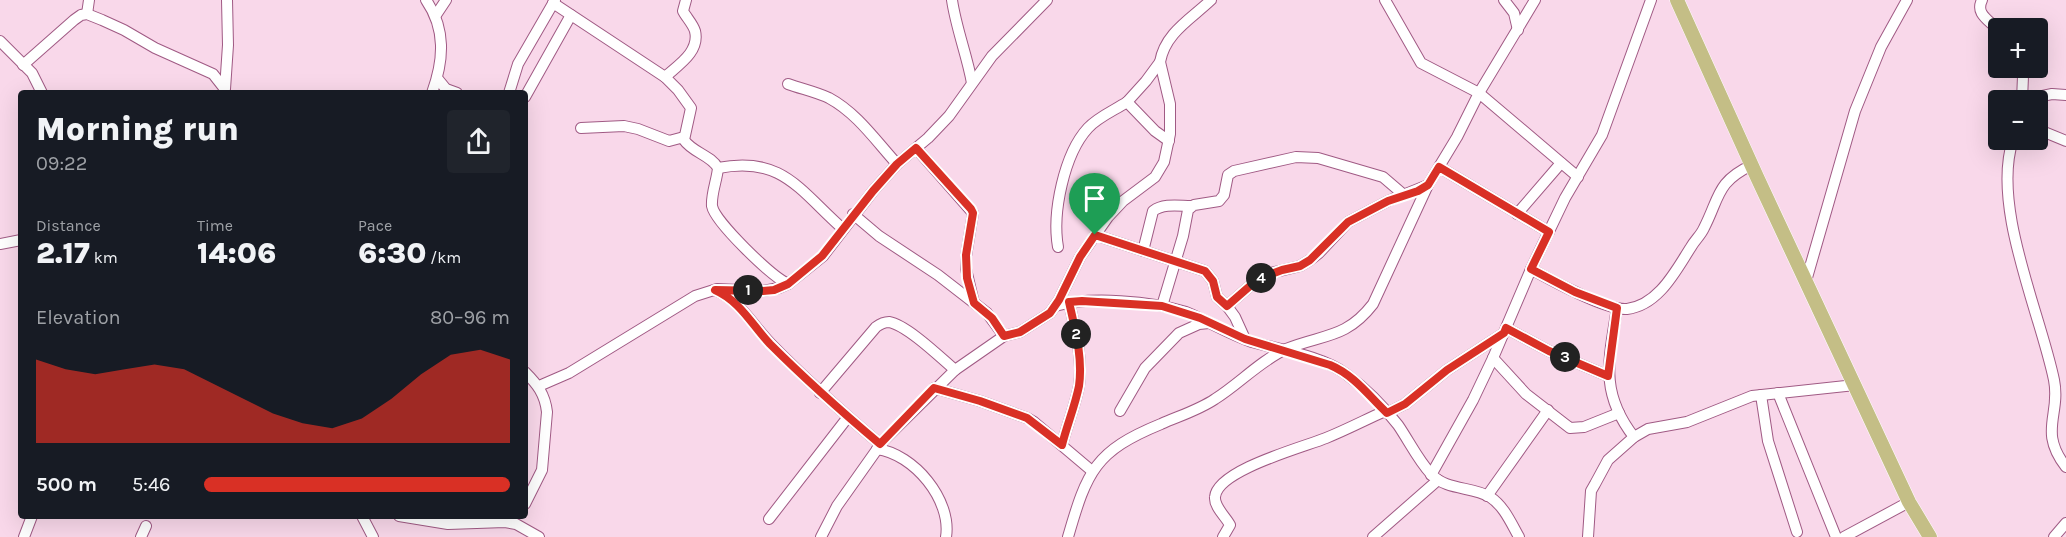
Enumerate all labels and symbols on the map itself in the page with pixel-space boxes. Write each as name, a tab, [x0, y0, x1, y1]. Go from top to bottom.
pin	[1069, 173, 1120, 235]
pin: 4	[1246, 263, 1276, 293]
pin: 1	[733, 275, 763, 305]
pin: 2	[1061, 319, 1091, 349]
pin: 3	[1550, 342, 1580, 372]

